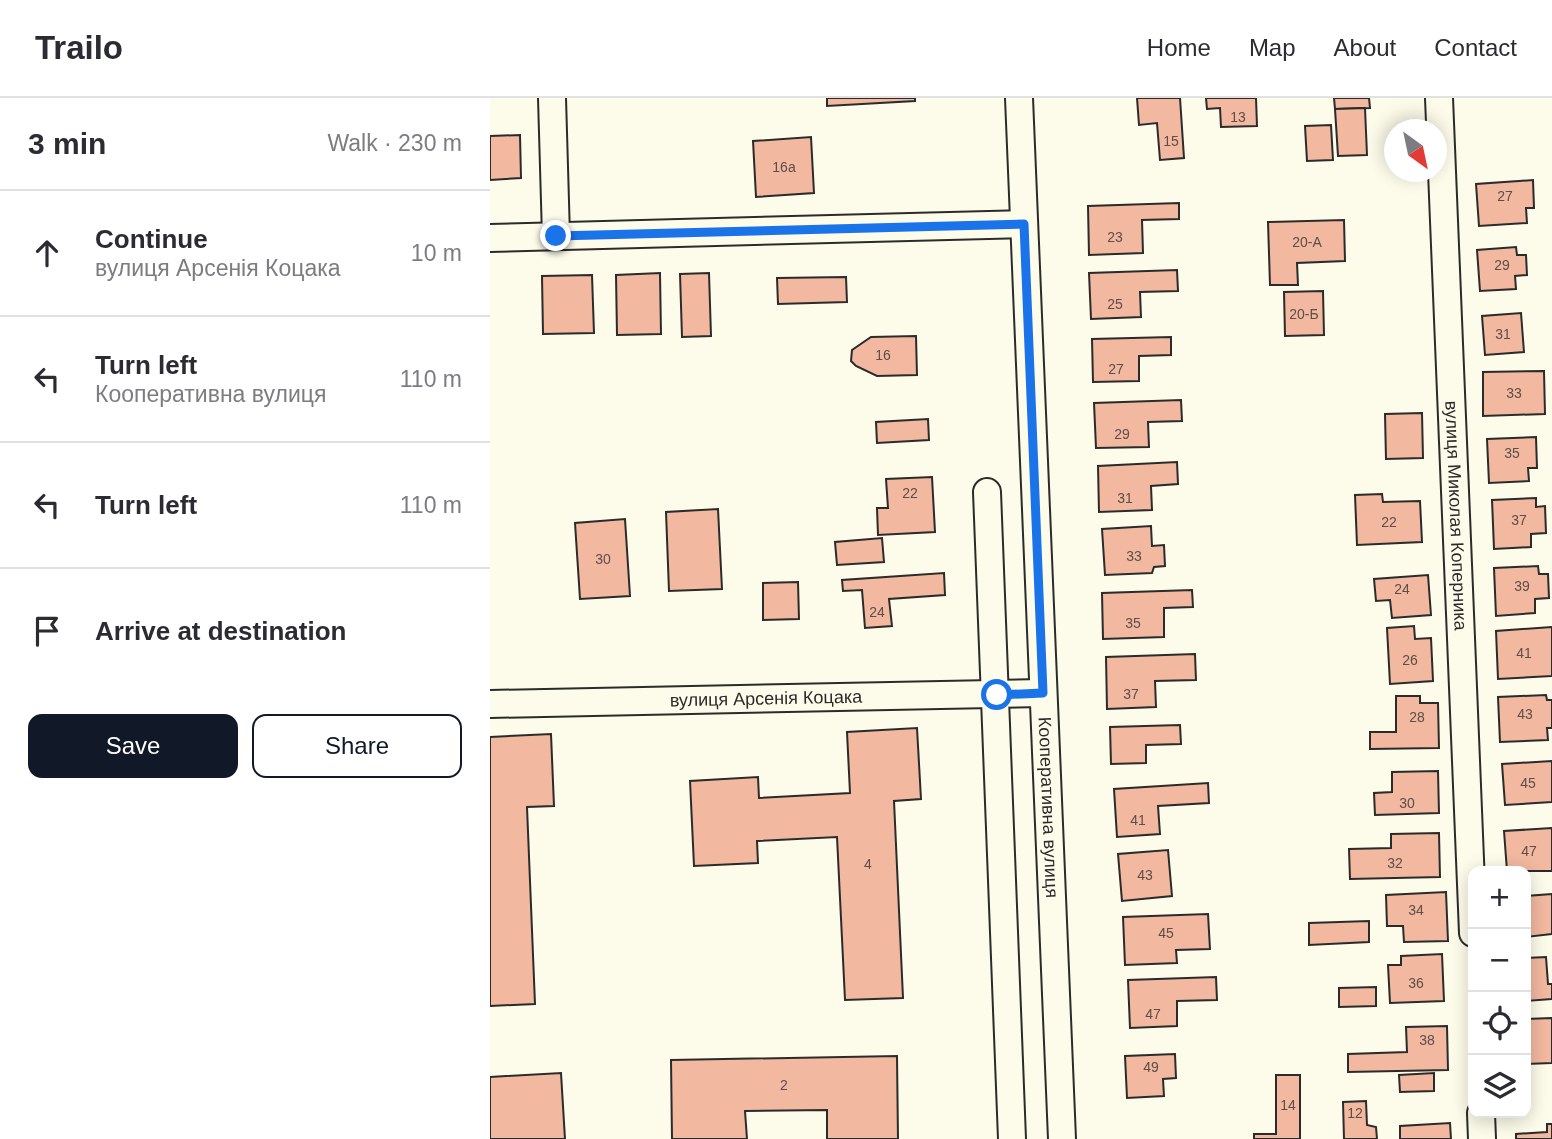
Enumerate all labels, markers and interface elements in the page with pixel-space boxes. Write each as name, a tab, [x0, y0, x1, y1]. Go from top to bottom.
text: Trailo	[35, 29, 123, 66]
text: Home	[1147, 34, 1211, 61]
text: Map	[1249, 34, 1296, 61]
text: About	[1334, 34, 1396, 61]
text: Contact	[1434, 34, 1517, 61]
house number: 13	[1230, 109, 1246, 125]
north arrow	[1384, 119, 1447, 182]
text: 3 min	[28, 127, 106, 160]
text: Walk · 230 m	[327, 130, 462, 156]
house number: 15	[1163, 133, 1179, 149]
house number: 16а	[772, 159, 796, 175]
house number: 27	[1497, 188, 1513, 204]
route end	[540, 220, 571, 251]
text: Continue	[95, 224, 208, 254]
house number: 23	[1107, 229, 1123, 245]
icon: ahead	[28, 234, 66, 272]
house number: 20-А	[1292, 234, 1322, 250]
text: 10 m	[411, 240, 462, 266]
text: вулиця Арсенія Коцака	[95, 255, 341, 281]
house number: 29	[1494, 257, 1510, 273]
house number: 25	[1107, 296, 1123, 312]
house number: 20-Б	[1289, 306, 1319, 322]
house number: 31	[1495, 326, 1511, 342]
house number: 16	[875, 347, 891, 363]
text: Turn left	[95, 350, 197, 380]
icon: left	[28, 360, 66, 398]
house number: 27	[1108, 361, 1124, 377]
text: 110 m	[400, 366, 462, 392]
text: Кооперативна вулиця	[95, 381, 326, 407]
house number: 33	[1506, 385, 1522, 401]
street label: вулиця Миколая Коперника	[1441, 400, 1471, 632]
house number: 29	[1114, 426, 1130, 442]
house number: 35	[1504, 445, 1520, 461]
house number: 22	[902, 485, 918, 501]
icon: left	[28, 486, 66, 524]
text: Turn left	[95, 490, 197, 520]
house number: 31	[1117, 490, 1133, 506]
text: 110 m	[400, 492, 462, 518]
house number: 37	[1511, 512, 1527, 528]
house number: 22	[1381, 514, 1397, 530]
house number: 33	[1126, 548, 1142, 564]
house number: 30	[595, 551, 611, 567]
house number: 39	[1514, 578, 1530, 594]
house number: 24	[1394, 581, 1410, 597]
house number: 24	[869, 604, 885, 620]
icon: arrive	[28, 612, 66, 650]
house number: 35	[1125, 615, 1141, 631]
text: Arrive at destination	[95, 616, 346, 646]
house number: 41	[1516, 645, 1532, 661]
house number: 26	[1402, 652, 1418, 668]
route start	[981, 679, 1012, 710]
house number: 37	[1123, 686, 1139, 702]
street label: вулиця Арсенія Коцака	[670, 687, 863, 710]
house number: 43	[1517, 706, 1533, 722]
house number: 28	[1409, 709, 1425, 725]
button: Save	[28, 714, 238, 778]
button: Share	[252, 714, 462, 778]
street label: Кооперативна вулиця	[1035, 716, 1062, 898]
house number: 45	[1520, 775, 1536, 791]
house number: 30	[1399, 795, 1415, 811]
house number: 41	[1130, 812, 1146, 828]
house number: 47	[1521, 843, 1537, 859]
house number: 32	[1387, 855, 1403, 871]
house number: 4	[864, 856, 872, 872]
map controls	[1468, 866, 1531, 1118]
button: +	[1468, 866, 1531, 929]
house number: 43	[1137, 867, 1153, 883]
house number: 34	[1408, 902, 1424, 918]
house number: 45	[1158, 925, 1174, 941]
button: −	[1468, 929, 1531, 992]
house number: 36	[1408, 975, 1424, 991]
button: locate	[1468, 992, 1531, 1055]
house number: 47	[1145, 1006, 1161, 1022]
house number: 38	[1419, 1032, 1435, 1048]
button: layers	[1468, 1055, 1531, 1118]
house number: 49	[1143, 1059, 1159, 1075]
house number: 2	[780, 1077, 788, 1093]
house number: 14	[1280, 1097, 1296, 1113]
house number: 12	[1347, 1105, 1363, 1121]

